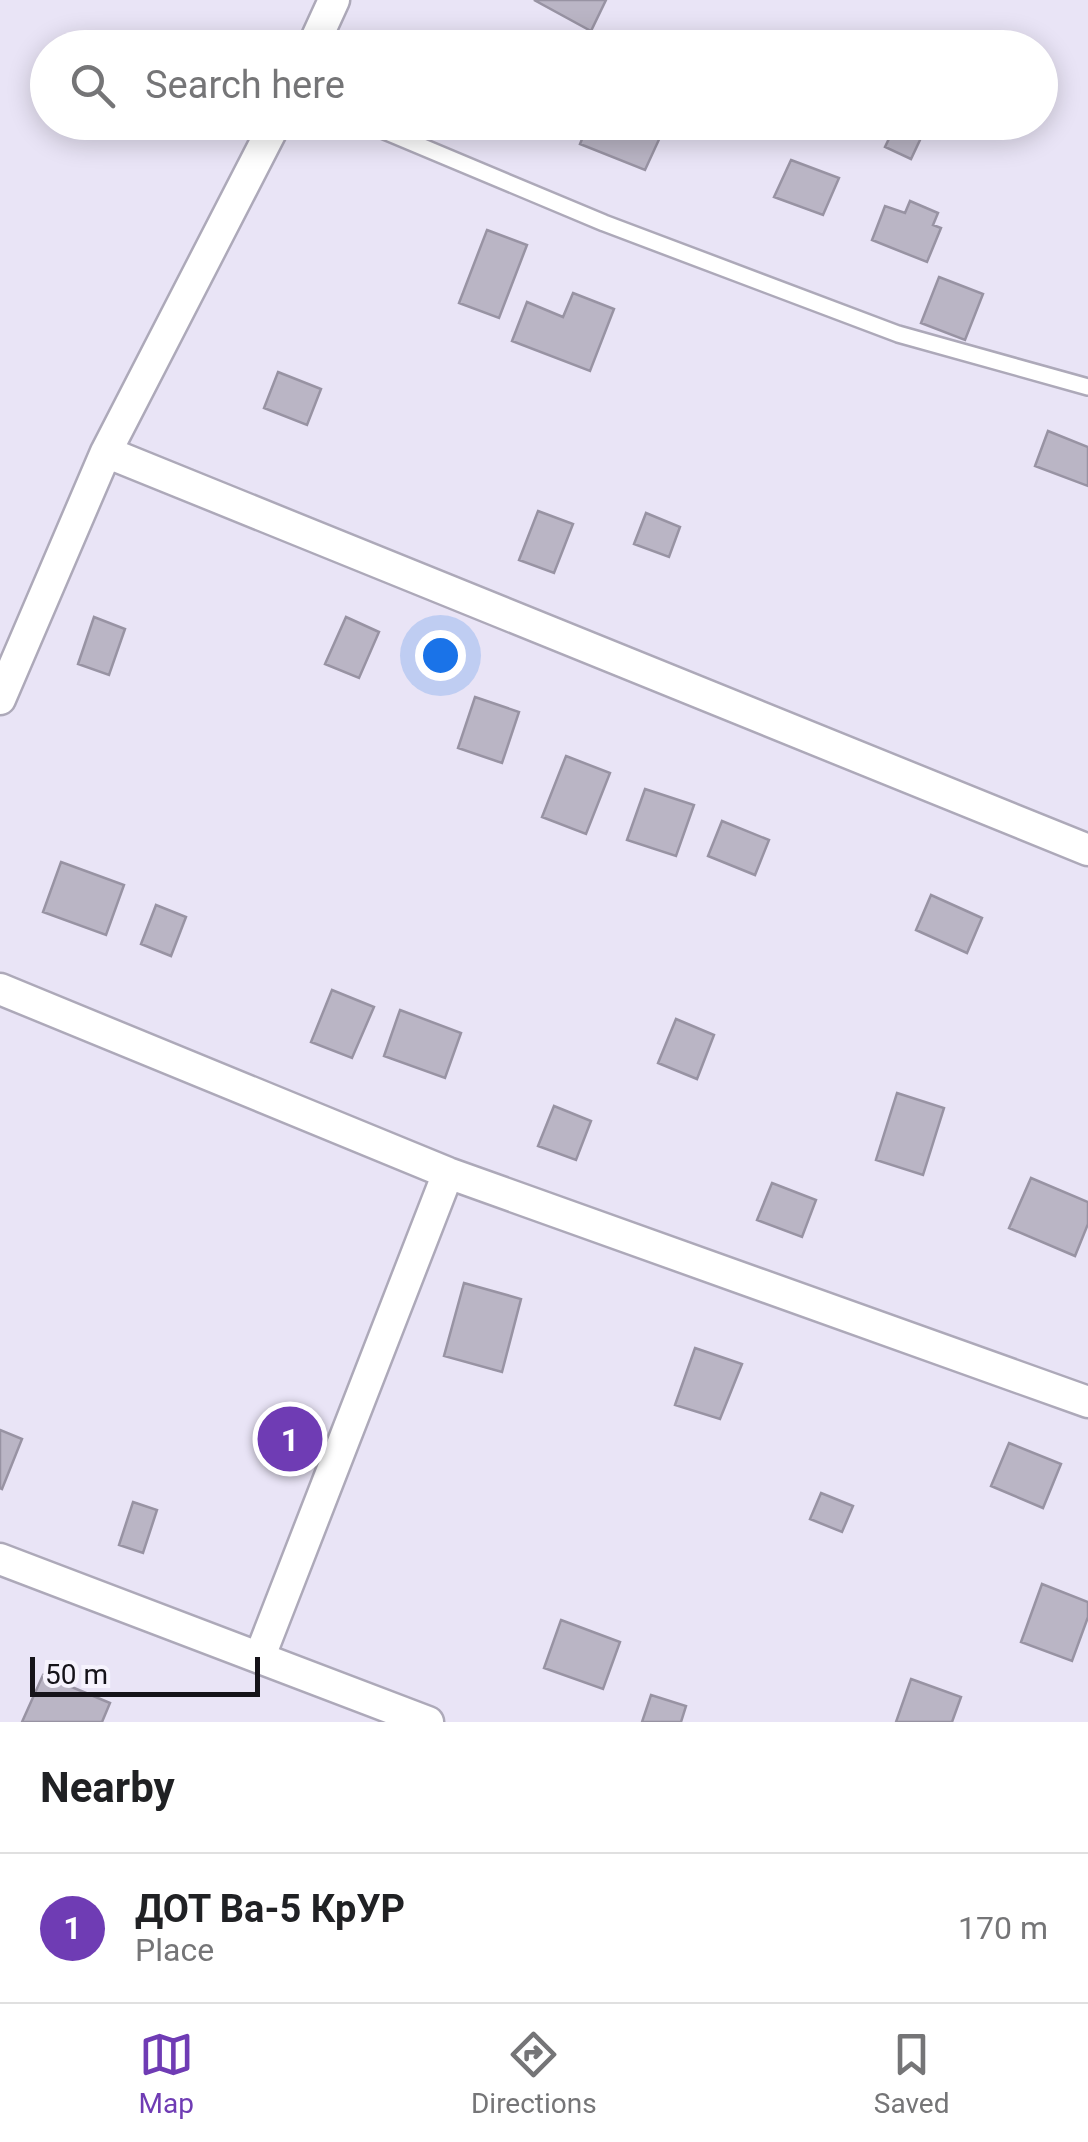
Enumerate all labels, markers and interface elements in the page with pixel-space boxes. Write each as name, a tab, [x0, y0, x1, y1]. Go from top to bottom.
search box	[30, 30, 1058, 140]
icon: search	[65, 58, 120, 113]
text: Search here	[145, 63, 345, 107]
your location	[415, 630, 466, 681]
pin: 1	[258, 1402, 322, 1476]
scale bar	[30, 1652, 260, 1696]
text: 50 m	[45, 1658, 108, 1691]
text: Nearby	[40, 1763, 175, 1812]
text: ДОТ Ва-5 КрУР	[135, 1887, 405, 1931]
text: 1	[63, 1909, 82, 1947]
text: 170 m	[958, 1909, 1048, 1947]
text: Place	[135, 1931, 214, 1969]
tab: Map	[139, 2027, 194, 2120]
tab: Directions	[471, 2027, 597, 2120]
tab: Saved	[874, 2027, 949, 2120]

